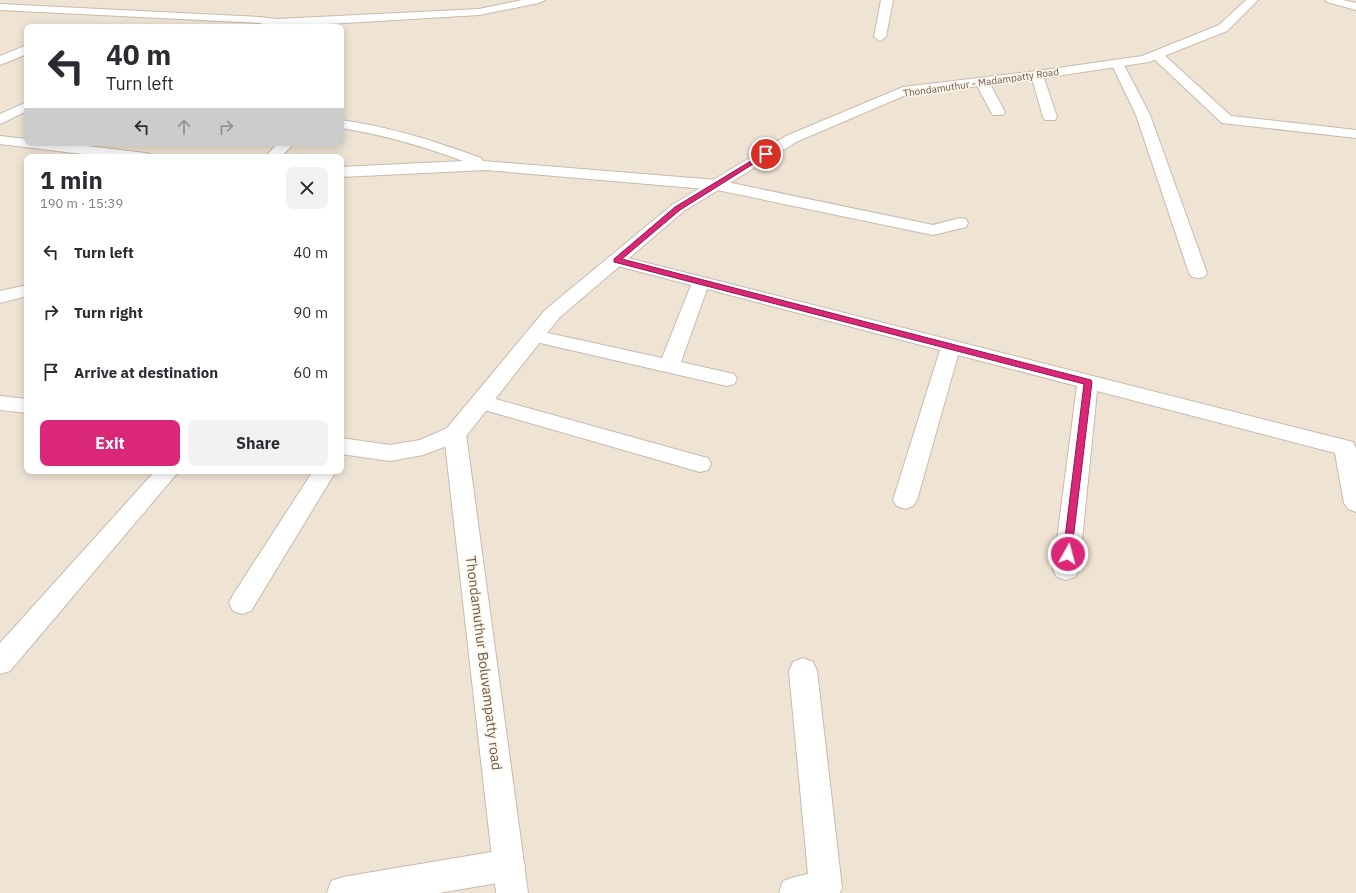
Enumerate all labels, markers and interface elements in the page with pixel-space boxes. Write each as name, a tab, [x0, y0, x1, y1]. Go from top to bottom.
text: 40 m	[106, 36, 171, 73]
icon: left	[40, 40, 92, 92]
street label: Thondamuthur - Madampatty Road	[902, 65, 1060, 100]
text: Turn left	[106, 72, 174, 95]
icon: left	[131, 116, 153, 138]
icon: ahead	[173, 116, 195, 138]
icon: right	[215, 116, 237, 138]
pin	[749, 137, 783, 171]
icon: arrive	[755, 143, 777, 165]
text: 1 min	[40, 164, 103, 196]
button: close	[286, 167, 328, 209]
text: 190 m · 15:39	[40, 195, 123, 212]
icon: left	[40, 241, 62, 263]
text: Turn left	[74, 243, 134, 262]
text: 40 m	[293, 243, 328, 262]
icon: right	[40, 301, 62, 323]
text: Turn right	[74, 303, 143, 322]
text: 90 m	[293, 303, 328, 322]
icon: arrive	[40, 361, 62, 383]
text: Arrive at destination	[74, 363, 218, 382]
text: 60 m	[293, 363, 328, 382]
button: Exit	[40, 420, 180, 466]
button: Share	[188, 420, 328, 466]
position arrow	[1047, 533, 1089, 575]
street label: Thondamuthur Boluvampatty road	[462, 555, 506, 771]

